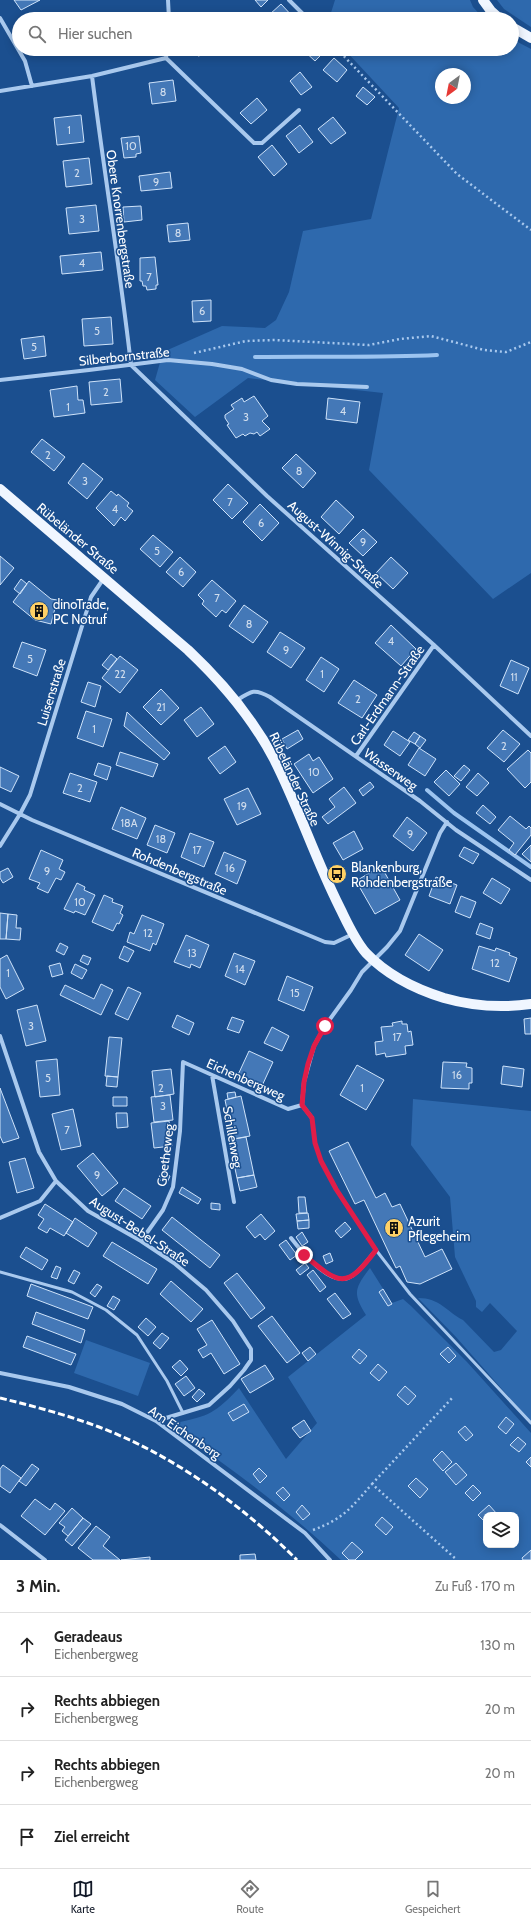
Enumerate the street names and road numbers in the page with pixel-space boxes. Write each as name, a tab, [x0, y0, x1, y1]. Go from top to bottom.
street label: Obere Knorrenbergstraße	[103, 149, 139, 290]
street label: Silberbornstraße	[78, 343, 171, 369]
street label: August-Winnig-Straße	[285, 497, 387, 591]
street label: Rübeländer Straße	[34, 499, 122, 577]
street label: Carl-Erdmann-Straße	[346, 641, 428, 748]
street label: Luisenstraße	[33, 656, 69, 728]
street label: Rübeländer Straße	[266, 729, 324, 829]
street label: Wasserweg	[361, 745, 421, 794]
street label: Rohdenbergstraße	[130, 844, 230, 898]
street label: Eichenbergweg	[204, 1055, 288, 1104]
street label: Schillerweg	[220, 1105, 246, 1170]
street label: Goetheweg	[153, 1122, 177, 1187]
street label: August-Bebel-Straße	[87, 1193, 193, 1269]
street label: Am Eichenberg	[146, 1402, 225, 1462]

